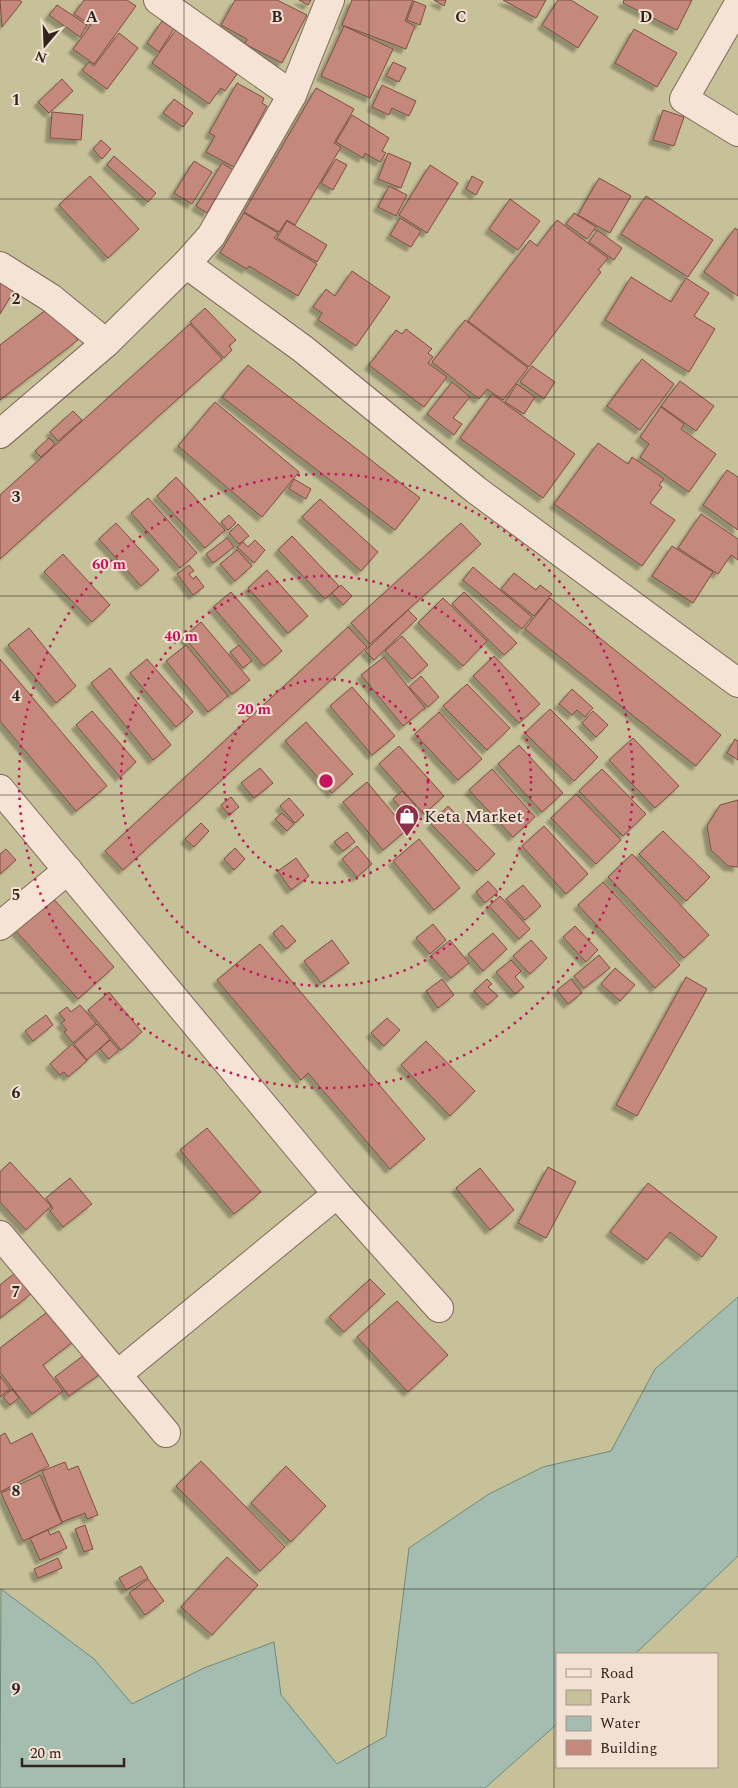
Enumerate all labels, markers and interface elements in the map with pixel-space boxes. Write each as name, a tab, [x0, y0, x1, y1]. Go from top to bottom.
text: A	[86, 5, 99, 29]
text: B	[271, 5, 283, 29]
text: C	[455, 5, 467, 29]
text: D	[640, 5, 653, 29]
north arrow	[20, 20, 70, 70]
text: N	[32, 45, 50, 69]
text: 1	[12, 88, 20, 112]
text: 2	[12, 287, 21, 311]
text: 3	[12, 485, 21, 509]
text: 60 m	[92, 553, 127, 576]
text: 40 m	[164, 625, 199, 648]
text: 4	[12, 684, 21, 708]
text: 20 m	[237, 698, 272, 721]
centre of rings	[317, 772, 335, 790]
shop icon: Keta Market	[394, 803, 420, 837]
place label: Keta Market	[424, 803, 523, 830]
text: 5	[12, 883, 20, 907]
text: 6	[12, 1081, 21, 1105]
text: 7	[12, 1280, 21, 1304]
text: 8	[12, 1479, 21, 1503]
legend	[556, 1653, 718, 1768]
text: Road	[600, 1662, 634, 1685]
text: 9	[12, 1677, 21, 1701]
text: Park	[600, 1687, 631, 1710]
text: Water	[600, 1712, 640, 1735]
scale bar	[22, 1736, 125, 1768]
text: Building	[600, 1737, 657, 1760]
text: 20 m	[30, 1742, 62, 1765]

